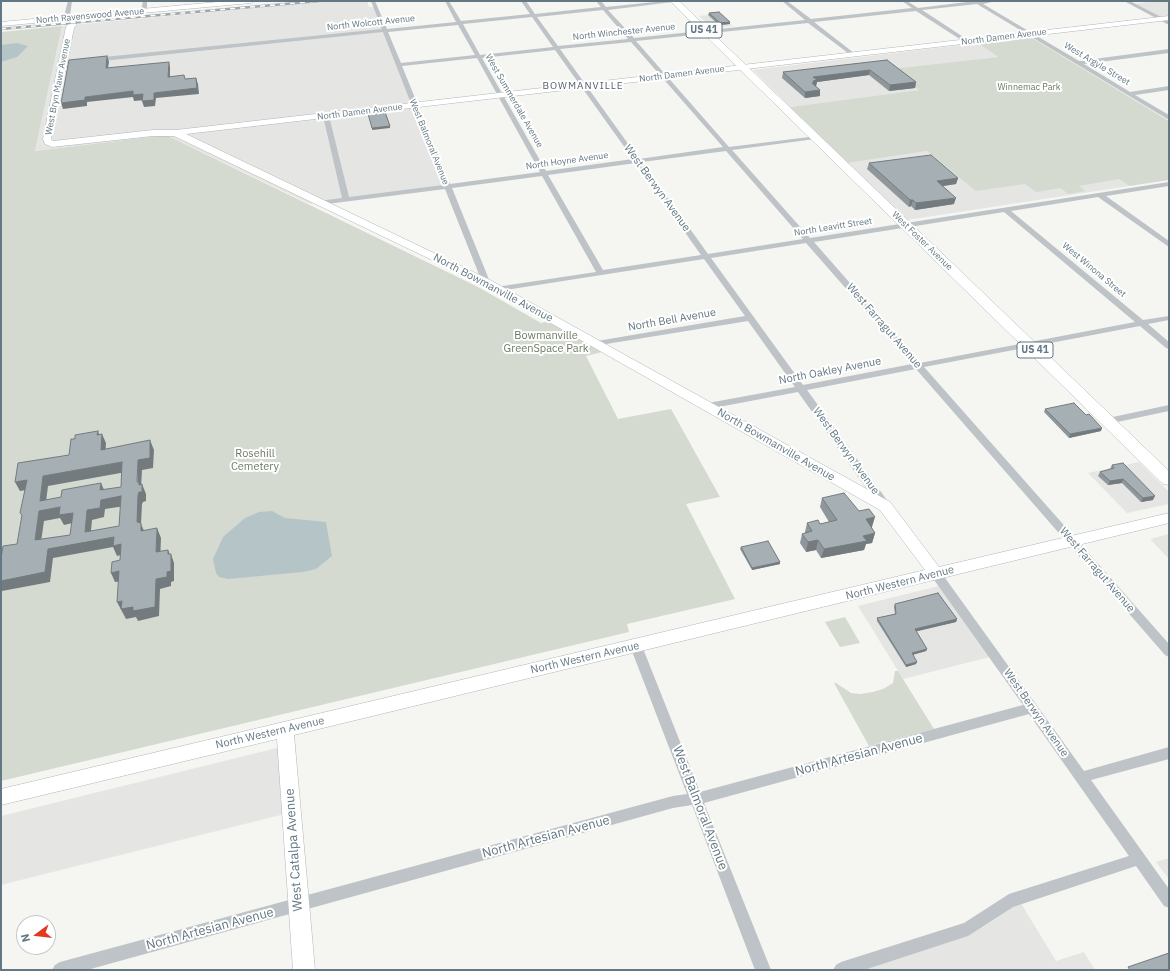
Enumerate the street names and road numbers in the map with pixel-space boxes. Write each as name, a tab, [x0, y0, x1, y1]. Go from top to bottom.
street label: North Ravenswood Avenue	[35, 6, 145, 26]
street label: North Wolcott Avenue	[326, 13, 416, 33]
street label: North Winchester Avenue	[572, 21, 676, 43]
road number: US 41	[686, 22, 722, 38]
street label: North Damen Avenue	[961, 26, 1047, 48]
street label: West Bryn Mawr Avenue	[43, 38, 73, 136]
street label: West Argyle Street	[1062, 40, 1132, 88]
street label: West Summerdale Avenue	[483, 52, 545, 150]
street label: North Damen Avenue	[639, 63, 725, 85]
street label: West Balmoral Avenue	[407, 98, 451, 186]
street label: North Damen Avenue	[317, 101, 403, 123]
street label: West Berwyn Avenue	[621, 142, 693, 234]
street label: North Hoyne Avenue	[525, 150, 609, 172]
street label: West Foster Avenue	[889, 209, 955, 273]
street label: North Leavitt Street	[793, 215, 873, 239]
street label: West Winona Street	[1060, 240, 1128, 300]
street label: North Bowmanville Avenue	[431, 251, 555, 325]
street label: West Farragut Avenue	[844, 281, 924, 371]
street label: North Bell Avenue	[627, 306, 717, 334]
road number: US 41	[1017, 342, 1053, 358]
street label: North Oakley Avenue	[778, 355, 882, 387]
street label: West Berwyn Avenue	[810, 405, 882, 497]
street label: North Bowmanville Avenue	[715, 406, 837, 484]
street label: West Farragut Avenue	[1057, 525, 1137, 615]
street label: North Western Avenue	[844, 563, 956, 603]
street label: North Western Avenue	[529, 639, 641, 677]
street label: West Berwyn Avenue	[1001, 667, 1071, 759]
street label: North Western Avenue	[214, 714, 326, 752]
street label: North Artesian Avenue	[793, 730, 925, 780]
street label: West Balmoral Avenue	[669, 744, 731, 872]
street label: West Catalpa Avenue	[282, 788, 306, 912]
street label: North Artesian Avenue	[480, 812, 612, 862]
street label: North Artesian Avenue	[144, 904, 276, 954]

